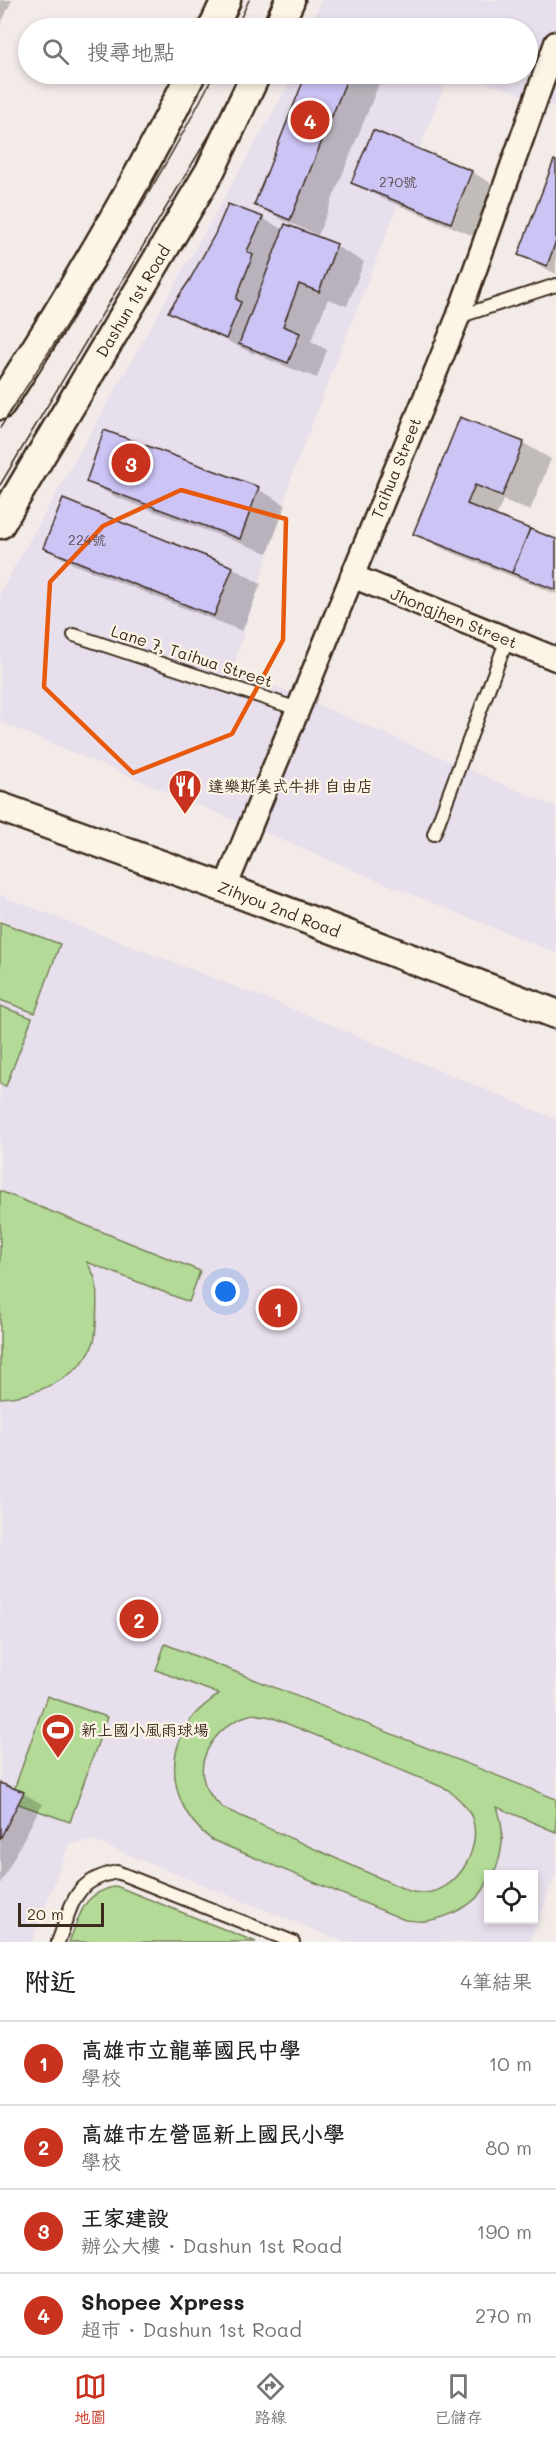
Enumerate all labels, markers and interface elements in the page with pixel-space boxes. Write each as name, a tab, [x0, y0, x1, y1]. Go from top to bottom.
search box	[18, 18, 538, 84]
icon: search	[39, 35, 72, 68]
text: 搜尋地點	[87, 37, 175, 66]
pin: 4	[290, 98, 330, 142]
house number: 270號	[379, 172, 417, 191]
street label: Dashun 1st Road	[91, 241, 174, 361]
street label: Taihua Street	[366, 414, 425, 522]
pin: 3	[112, 440, 150, 486]
house number: 224號	[68, 530, 106, 549]
street label: Jhongjhen Street	[388, 583, 521, 652]
street label: Lane 7, Taihua Street	[109, 619, 276, 692]
restaurant icon: 達樂斯美式牛排 自由店	[167, 768, 203, 815]
place label: 達樂斯美式牛排 自由店	[208, 775, 373, 796]
street label: Zihyou 2nd Road	[215, 876, 343, 942]
your location	[211, 1277, 240, 1306]
pin: 1	[258, 1286, 298, 1330]
pin: 2	[120, 1596, 158, 1642]
sports icon: 新上國小風雨球場	[40, 1712, 76, 1759]
place label: 新上國小風雨球場	[81, 1719, 209, 1740]
map controls	[484, 1870, 538, 1924]
button: locate	[484, 1870, 538, 1924]
scale bar	[18, 1900, 104, 1928]
text: 20 m	[27, 1903, 64, 1924]
text: 附近	[24, 1964, 76, 1998]
text: 4筆結果	[460, 1968, 532, 1994]
text: 高雄市立龍華國民中學	[81, 2035, 301, 2064]
text: 1	[39, 2050, 48, 2076]
text: 10 m	[488, 2050, 532, 2076]
text: 學校	[81, 2064, 121, 2090]
text: 高雄市左營區新上國民小學	[81, 2119, 345, 2148]
text: 2	[38, 2134, 49, 2160]
text: 80 m	[485, 2134, 532, 2160]
text: 學校	[81, 2148, 121, 2174]
text: 王家建設	[81, 2203, 169, 2232]
text: 3	[38, 2218, 50, 2244]
text: 190 m	[477, 2218, 532, 2244]
text: 辦公大樓 · Dashun 1st Road	[81, 2232, 342, 2258]
text: Shopee Xpress	[81, 2287, 245, 2316]
text: 4	[37, 2302, 50, 2328]
text: 270 m	[475, 2302, 532, 2328]
text: 超市 · Dashun 1st Road	[81, 2316, 302, 2342]
tab: 地圖	[74, 2370, 107, 2428]
tab: 路線	[254, 2370, 287, 2428]
tab: 已儲存	[434, 2370, 482, 2428]

